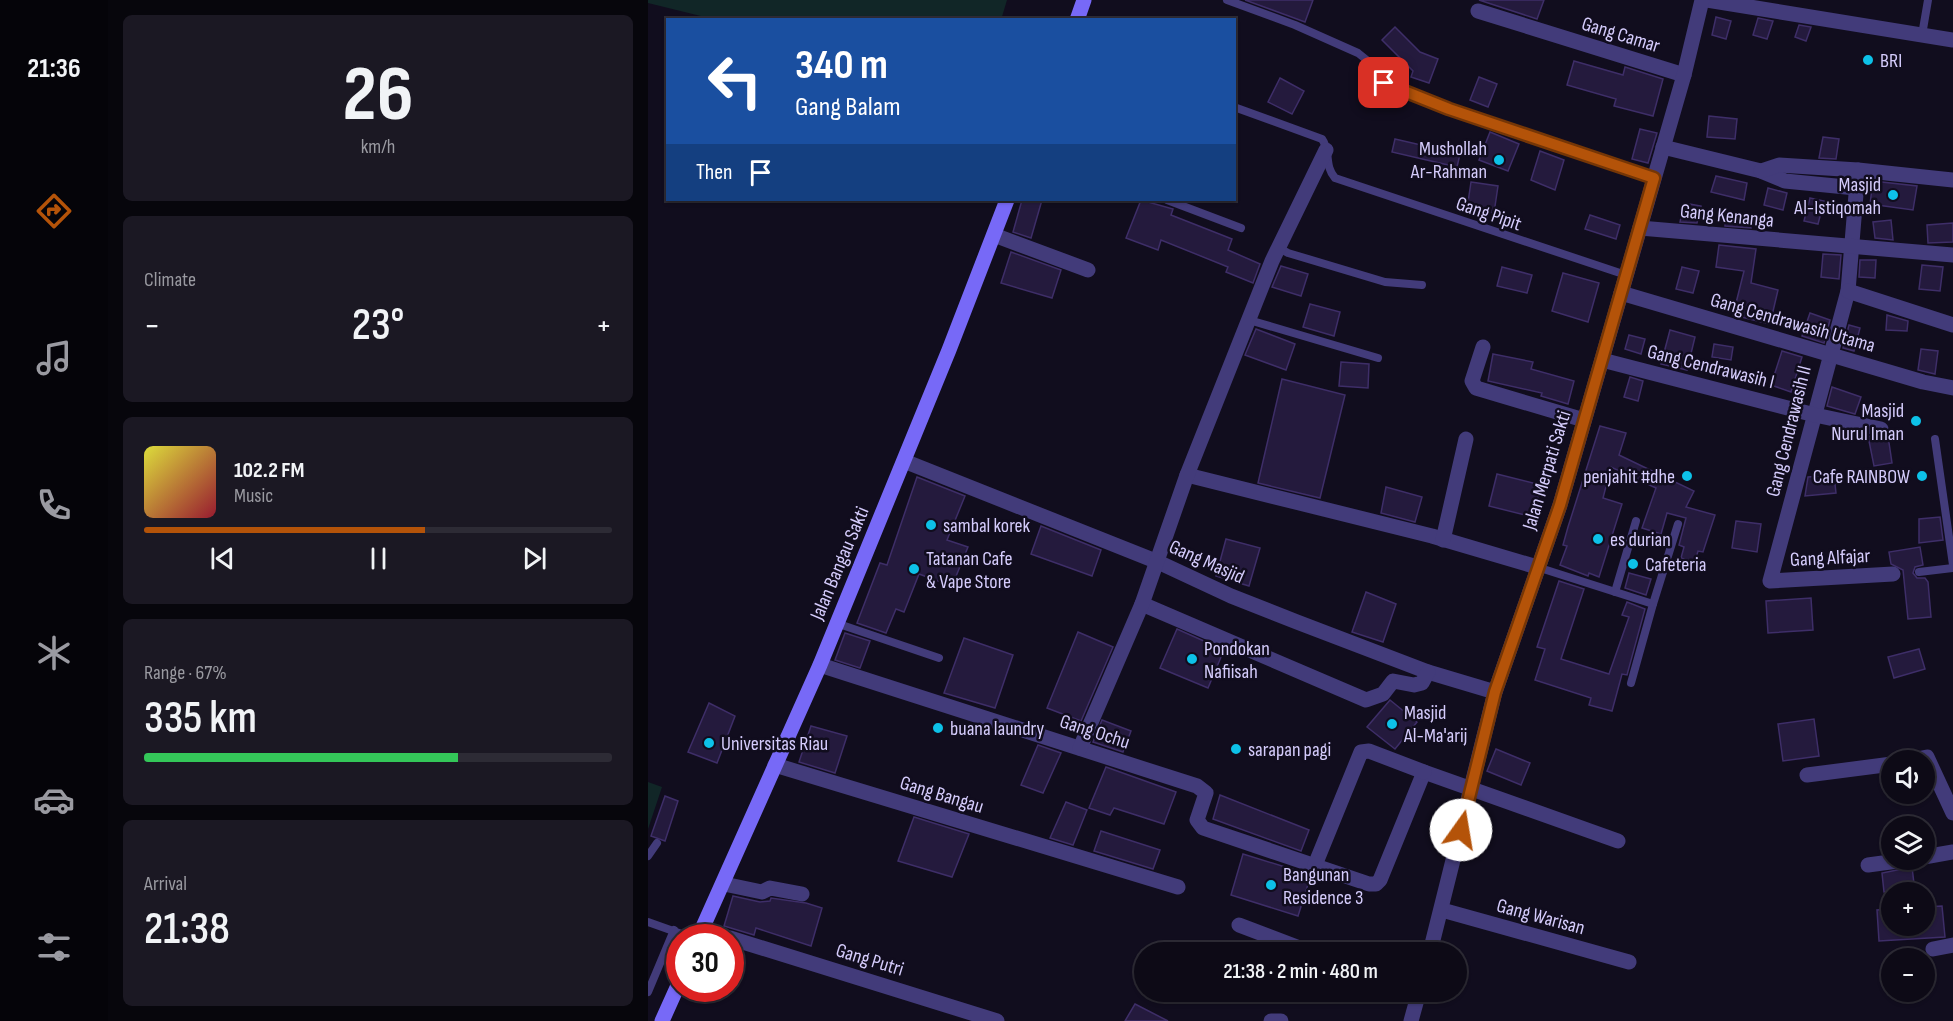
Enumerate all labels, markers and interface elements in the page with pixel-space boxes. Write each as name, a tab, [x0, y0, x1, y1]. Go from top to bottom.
street label: Gang Camar	[1579, 12, 1663, 58]
text: 340 m	[795, 40, 888, 91]
icon: left	[696, 42, 774, 120]
text: 26	[343, 49, 413, 142]
place label: BRI	[1880, 49, 1902, 73]
text: 21:36	[27, 53, 81, 85]
marker: BRI	[1861, 53, 1875, 67]
pin	[1358, 57, 1409, 108]
icon: arrive	[1367, 66, 1400, 99]
text: Gang Balam	[795, 91, 901, 123]
text: km/h	[361, 135, 395, 159]
place label: Mushollah Ar-Rahman	[1410, 137, 1487, 184]
marker: Mushollah Ar-Rahman	[1492, 153, 1506, 167]
icon: arrive	[744, 156, 777, 189]
text: Then	[696, 159, 732, 186]
place label: Masjid Al-Istiqomah	[1793, 173, 1881, 220]
marker: Masjid Al-Istiqomah	[1886, 188, 1900, 202]
icon: directions	[33, 190, 75, 232]
street label: Gang Pipit	[1453, 192, 1525, 236]
street label: Gang Kenanga	[1679, 199, 1775, 233]
text: Climate	[144, 268, 196, 292]
street label: Gang Cendrawasih Utama	[1708, 288, 1878, 358]
text: 23°	[352, 298, 404, 353]
text: −	[144, 306, 160, 346]
text: +	[596, 306, 612, 346]
icon: music	[33, 337, 75, 379]
street label: Gang Cendrawasih I	[1645, 340, 1777, 394]
street label: Gang Cendrawasih II	[1761, 363, 1817, 499]
place label: Masjid Nurul Iman	[1831, 399, 1904, 446]
street label: Jalan Merpati Sakti	[1517, 408, 1576, 534]
marker: Masjid Nurul Iman	[1909, 414, 1923, 428]
text: 102.2 FM	[234, 457, 304, 484]
place label: penjahit #dhe	[1583, 465, 1675, 489]
place label: Cafe RAINBOW	[1813, 465, 1910, 489]
marker: penjahit #dhe	[1680, 469, 1694, 483]
marker: Cafe RAINBOW	[1915, 469, 1929, 483]
icon: phone	[33, 484, 75, 526]
text: Music	[234, 484, 273, 508]
street label: Jalan Bangau Sakti	[805, 503, 875, 625]
place label: sambal korek	[943, 514, 1031, 538]
marker: sambal korek	[924, 518, 938, 532]
place label: es durian	[1610, 528, 1671, 552]
marker: es durian	[1591, 532, 1605, 546]
street label: Gang Masjid	[1165, 535, 1248, 589]
icon: previous	[206, 542, 239, 575]
icon: pause	[362, 542, 395, 575]
icon: next	[518, 542, 551, 575]
street label: Gang Alfajar	[1789, 544, 1871, 572]
place label: Tatanan Cafe & Vape Store	[926, 547, 1013, 594]
place label: Cafeteria	[1645, 553, 1707, 577]
marker: Cafeteria	[1626, 557, 1640, 571]
marker: Tatanan Cafe & Vape Store	[907, 562, 921, 576]
icon: climate	[33, 632, 75, 674]
place label: Pondokan Nafiisah	[1204, 637, 1270, 684]
marker: Pondokan Nafiisah	[1185, 652, 1199, 666]
text: Range · 67%	[144, 661, 227, 685]
text: 335 km	[144, 691, 257, 746]
place label: Masjid Al-Ma'arij	[1403, 701, 1467, 748]
street label: Gang Ochu	[1057, 709, 1133, 755]
place label: buana laundry	[950, 717, 1044, 741]
marker: Masjid Al-Ma'arij	[1385, 717, 1399, 731]
marker: buana laundry	[931, 721, 945, 735]
place label: Universitas Riau	[721, 732, 828, 756]
marker: Universitas Riau	[702, 736, 716, 750]
place label: sarapan pagi	[1248, 738, 1331, 762]
marker: sarapan pagi	[1229, 742, 1243, 756]
map controls	[1881, 750, 1935, 1002]
button: sound	[1881, 750, 1935, 804]
street label: Gang Bangau	[897, 771, 986, 819]
icon: car	[33, 779, 75, 821]
position arrow	[1429, 798, 1493, 862]
button: layers	[1881, 816, 1935, 870]
place label: Bangunan Residence 3	[1283, 863, 1363, 910]
text: Arrival	[144, 872, 187, 896]
marker: Bangunan Residence 3	[1264, 878, 1278, 892]
button: +	[1881, 882, 1935, 936]
street label: Gang Warisan	[1494, 894, 1587, 940]
text: 21:38	[144, 902, 230, 957]
speed limit sign: 30	[666, 924, 744, 1002]
icon: filters	[33, 926, 75, 968]
street label: Gang Putri	[833, 938, 907, 982]
button: −	[1881, 948, 1935, 1002]
text: 21:38 · 2 min · 480 m	[1223, 958, 1378, 985]

